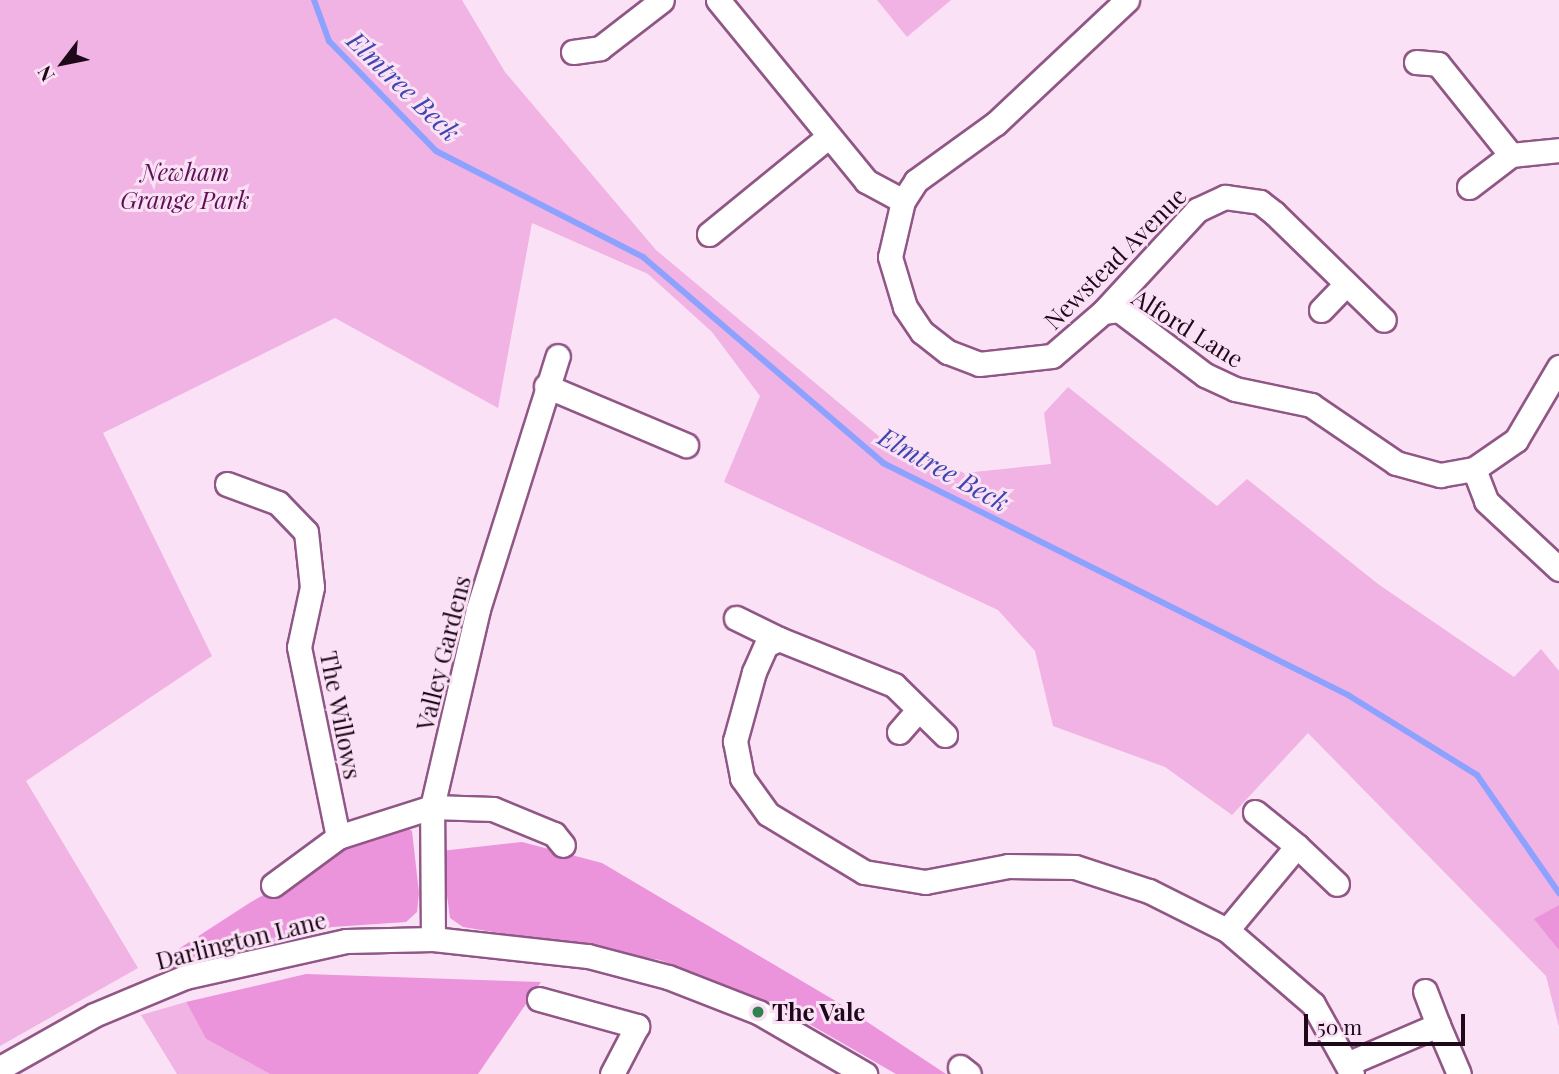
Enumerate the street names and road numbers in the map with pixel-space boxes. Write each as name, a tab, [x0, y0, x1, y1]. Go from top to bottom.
street label: Newstead Avenue	[1038, 181, 1192, 335]
street label: Alford Lane	[1127, 283, 1249, 373]
street label: Valley Gardens	[410, 572, 476, 734]
street label: The Willows	[314, 648, 368, 782]
street label: Darlington Lane	[153, 905, 329, 975]

